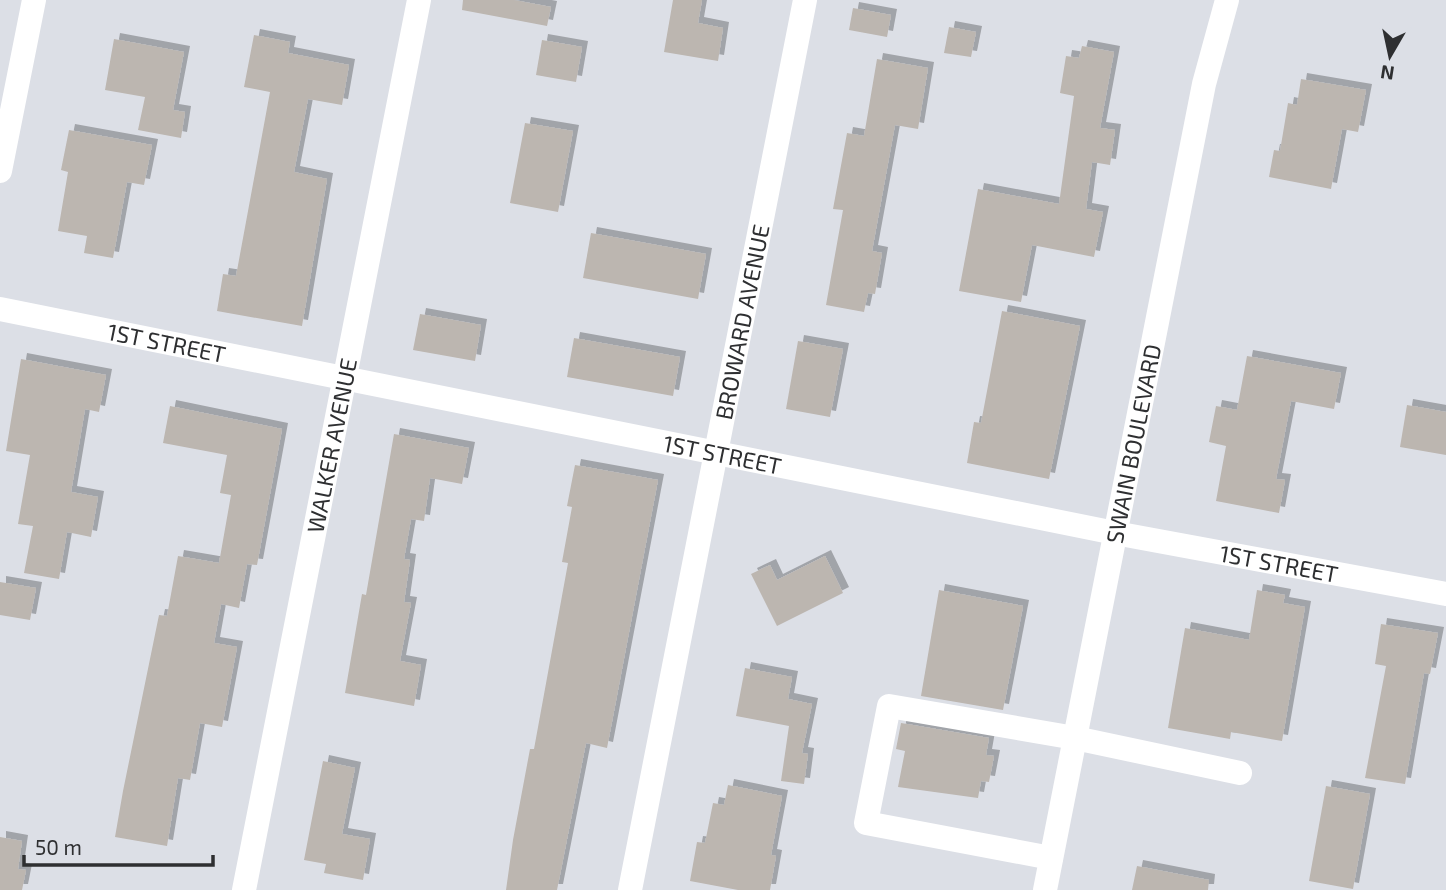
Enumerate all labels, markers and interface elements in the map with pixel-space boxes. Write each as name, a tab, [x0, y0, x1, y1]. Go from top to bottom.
north arrow	[1355, 21, 1425, 91]
text: N	[1379, 61, 1396, 86]
street label: BROWARD AVENUE	[709, 222, 775, 422]
street label: 1ST STREET	[105, 317, 228, 368]
street label: SWAIN BOULEVARD	[1100, 341, 1166, 546]
street label: WALKER AVENUE	[301, 356, 362, 535]
street label: 1ST STREET	[661, 429, 784, 480]
street label: 1ST STREET	[1218, 539, 1340, 588]
scale bar	[24, 824, 214, 868]
text: 50 m	[35, 834, 82, 859]

